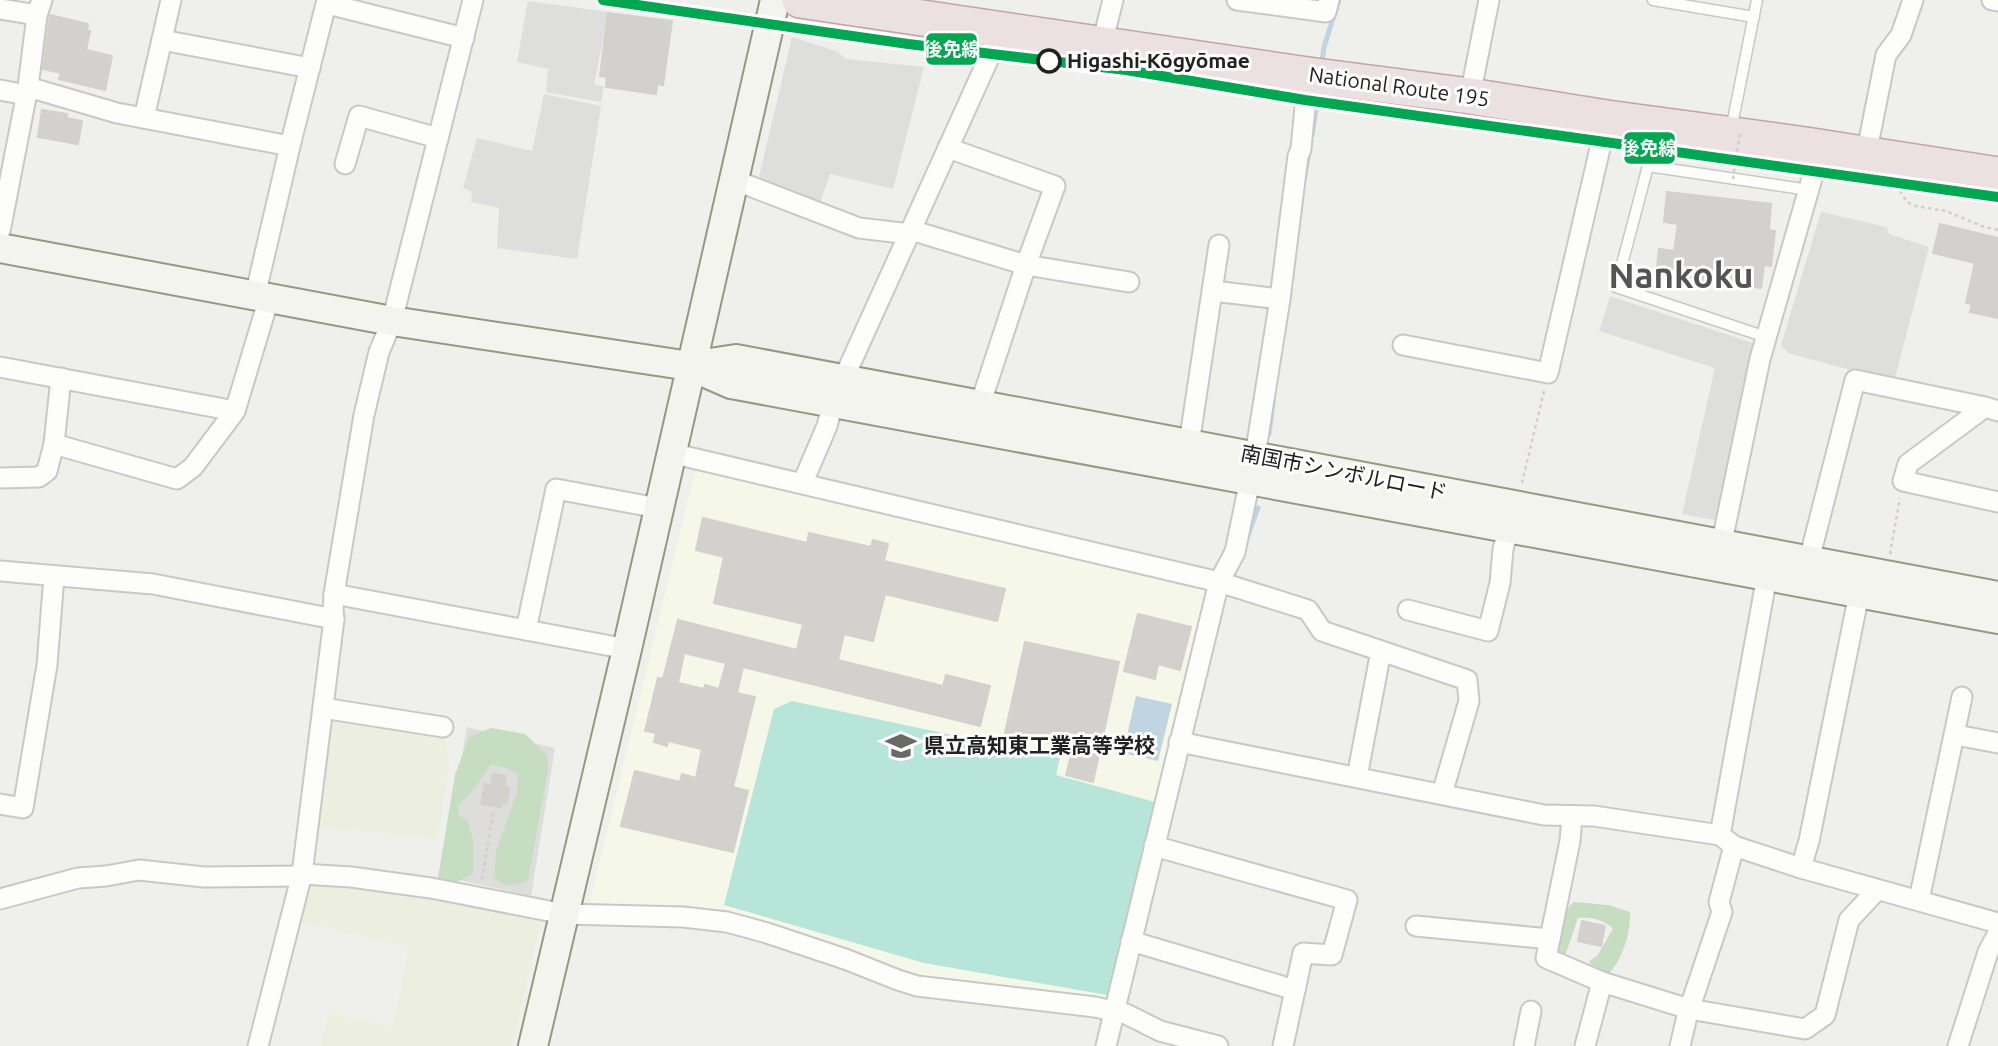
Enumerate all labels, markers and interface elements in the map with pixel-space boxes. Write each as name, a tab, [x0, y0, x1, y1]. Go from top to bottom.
line badge: 後免線	[925, 32, 978, 66]
text: 後免線	[923, 38, 981, 60]
place label: Higashi-Kōgyōmae	[1067, 48, 1250, 72]
marker: Higashi-Kōgyōmae	[1037, 49, 1061, 73]
street label: National Route 195	[1307, 61, 1491, 111]
line badge: 後免線	[1623, 131, 1676, 165]
text: 後免線	[1620, 137, 1678, 159]
district label: Nankoku	[1608, 255, 1754, 295]
street label: 南国市シンボルロード	[1239, 440, 1450, 504]
school or university icon: 県立高知東工業高等学校	[884, 729, 918, 763]
place label: 県立高知東工業高等学校	[924, 733, 1155, 757]

